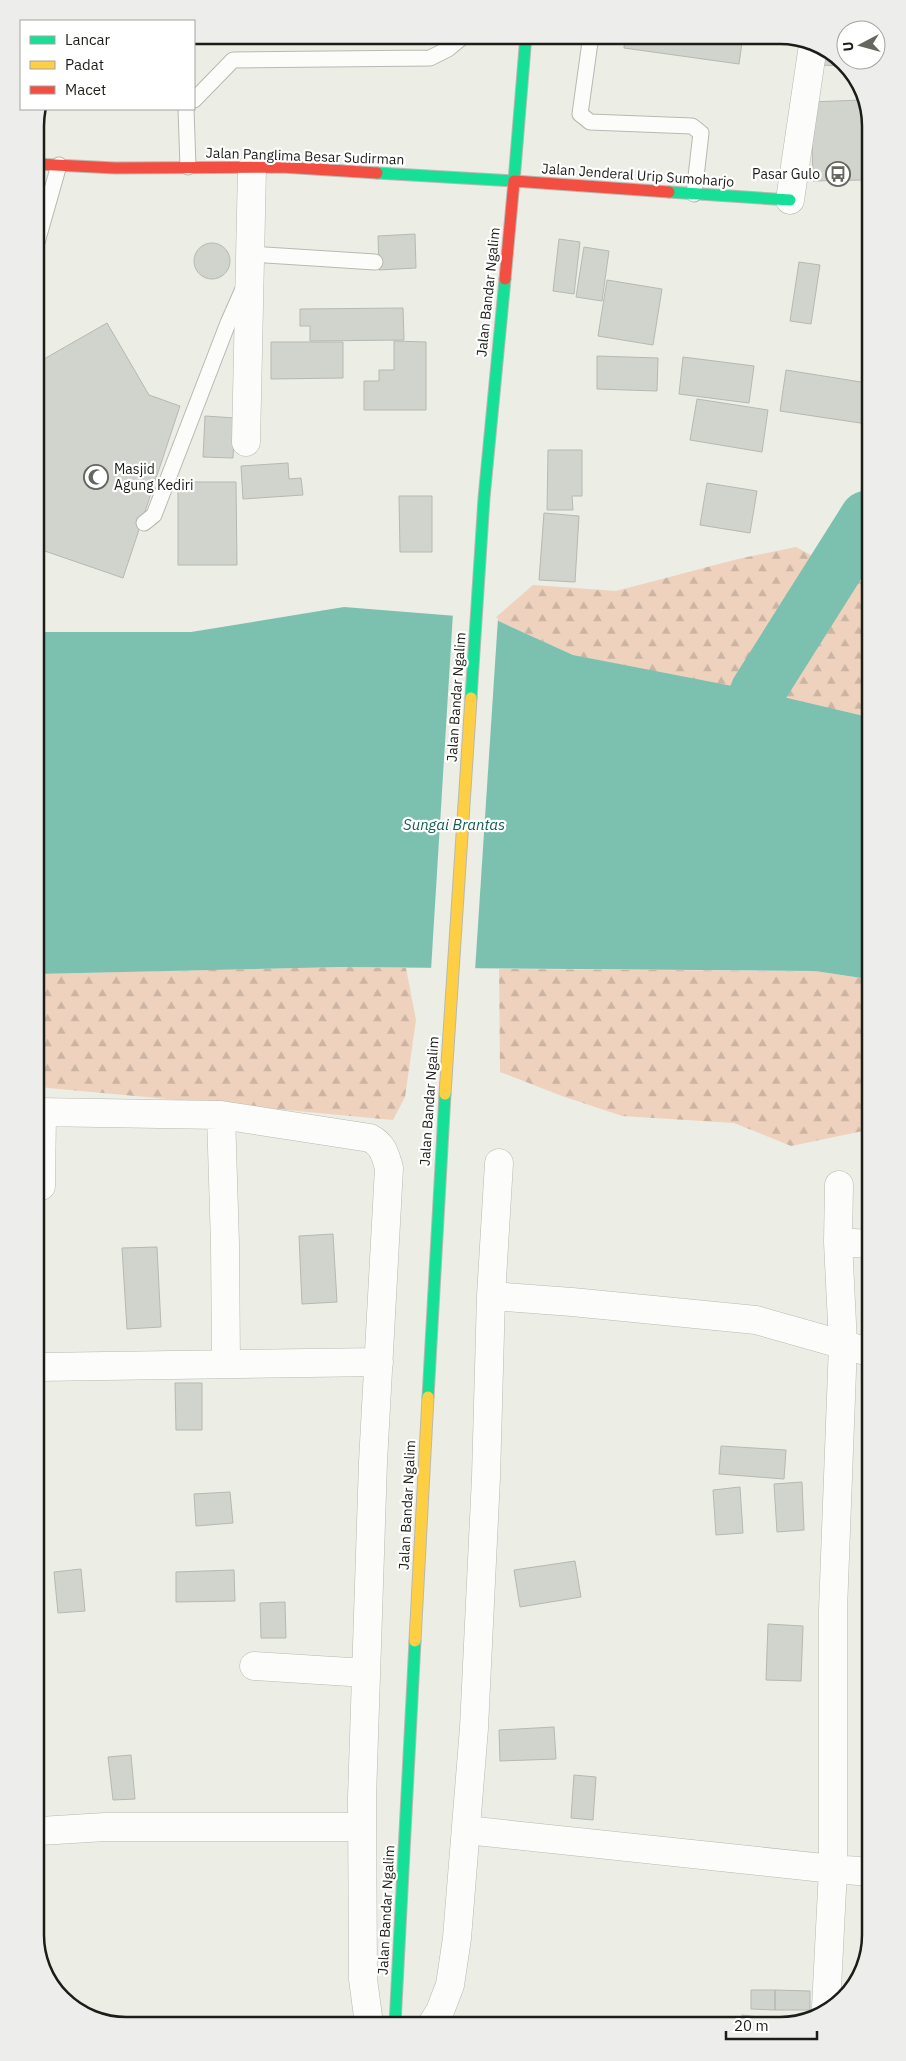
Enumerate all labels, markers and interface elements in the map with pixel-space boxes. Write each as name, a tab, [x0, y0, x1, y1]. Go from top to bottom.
legend	[20, 20, 195, 110]
north arrow	[836, 20, 886, 70]
text: Lancar	[65, 30, 111, 49]
text: U	[839, 41, 858, 52]
text: Padat	[65, 55, 104, 74]
text: Macet	[65, 80, 106, 99]
street label: Jalan Panglima Besar Sudirman	[205, 144, 405, 168]
street label: Jalan Jenderal Urip Sumoharjo	[541, 159, 735, 191]
bus stop icon: Pasar Gulo	[825, 161, 851, 187]
place label: Pasar Gulo	[752, 165, 820, 183]
street label: Jalan Bandar Ngalim	[472, 226, 504, 358]
place label: Masjid Agung Kediri	[114, 460, 193, 494]
mosque icon: Masjid Agung Kediri	[83, 464, 109, 490]
street label: Jalan Bandar Ngalim	[442, 632, 470, 762]
water label: Sungai Brantas	[403, 815, 505, 834]
street label: Jalan Bandar Ngalim	[415, 1036, 443, 1166]
street label: Jalan Bandar Ngalim	[395, 1440, 419, 1570]
street label: Jalan Bandar Ngalim	[374, 1845, 398, 1975]
scale bar	[726, 2008, 817, 2040]
text: 20 m	[734, 2016, 769, 2035]

